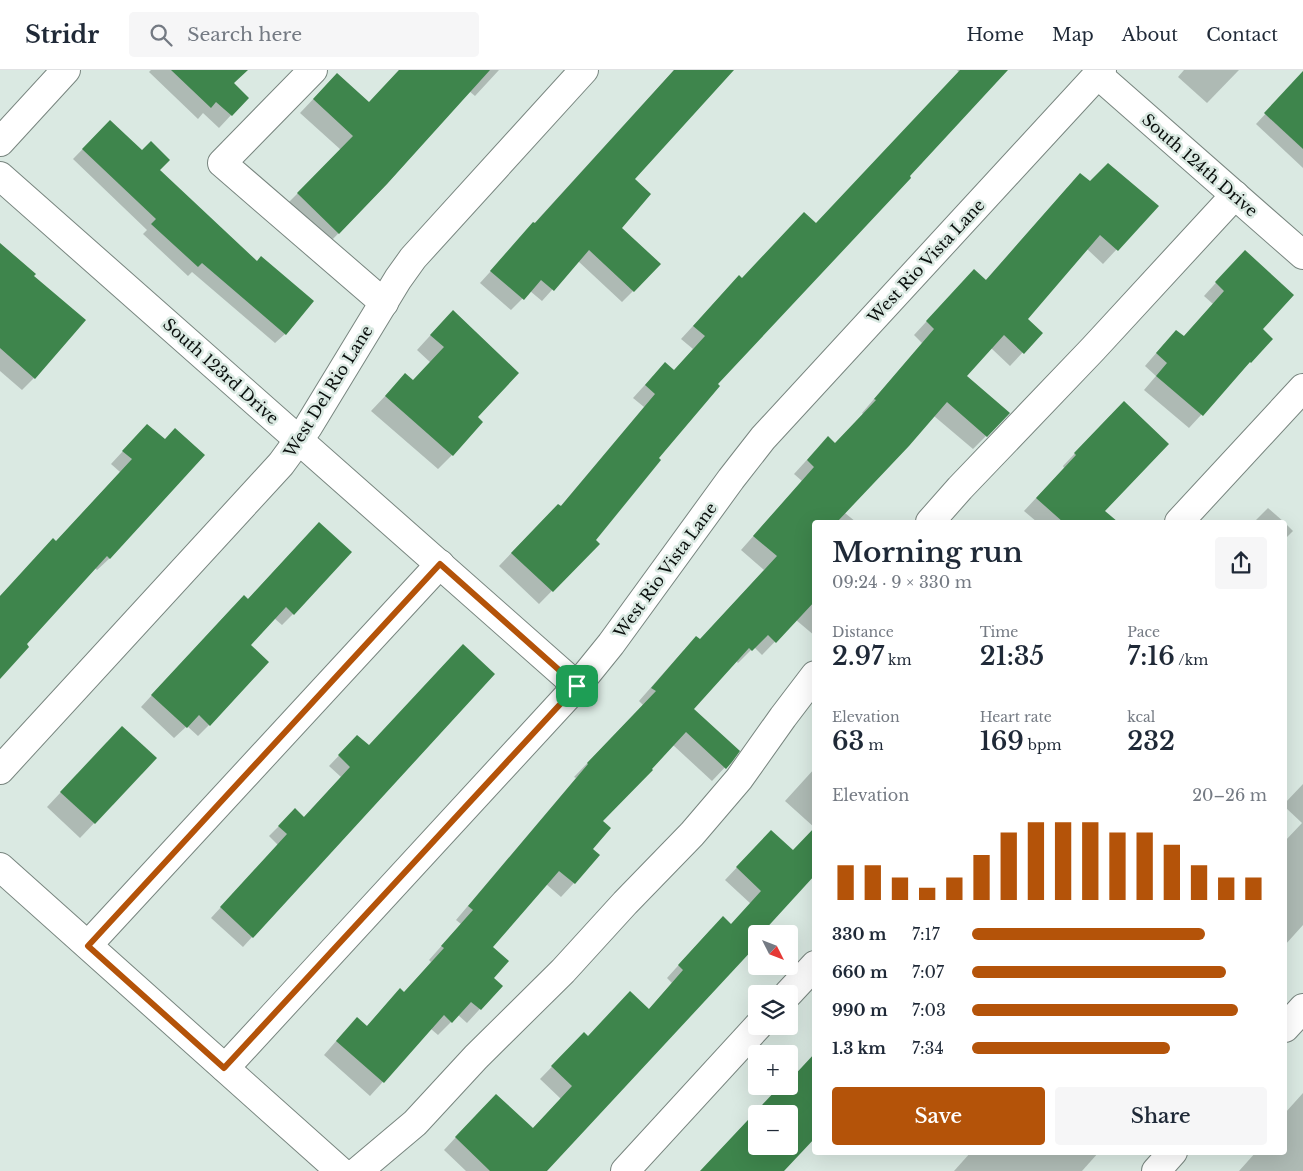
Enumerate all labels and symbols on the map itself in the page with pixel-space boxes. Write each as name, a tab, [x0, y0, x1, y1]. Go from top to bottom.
street label: South 124th Drive	[1138, 109, 1262, 221]
street label: West Rio Vista Lane	[863, 195, 989, 328]
street label: South 123rd Drive	[159, 314, 283, 428]
street label: West Del Rio Lane	[279, 321, 377, 461]
street label: West Rio Vista Lane	[609, 498, 721, 642]
pin	[556, 665, 598, 707]
north arrow	[748, 925, 798, 975]

